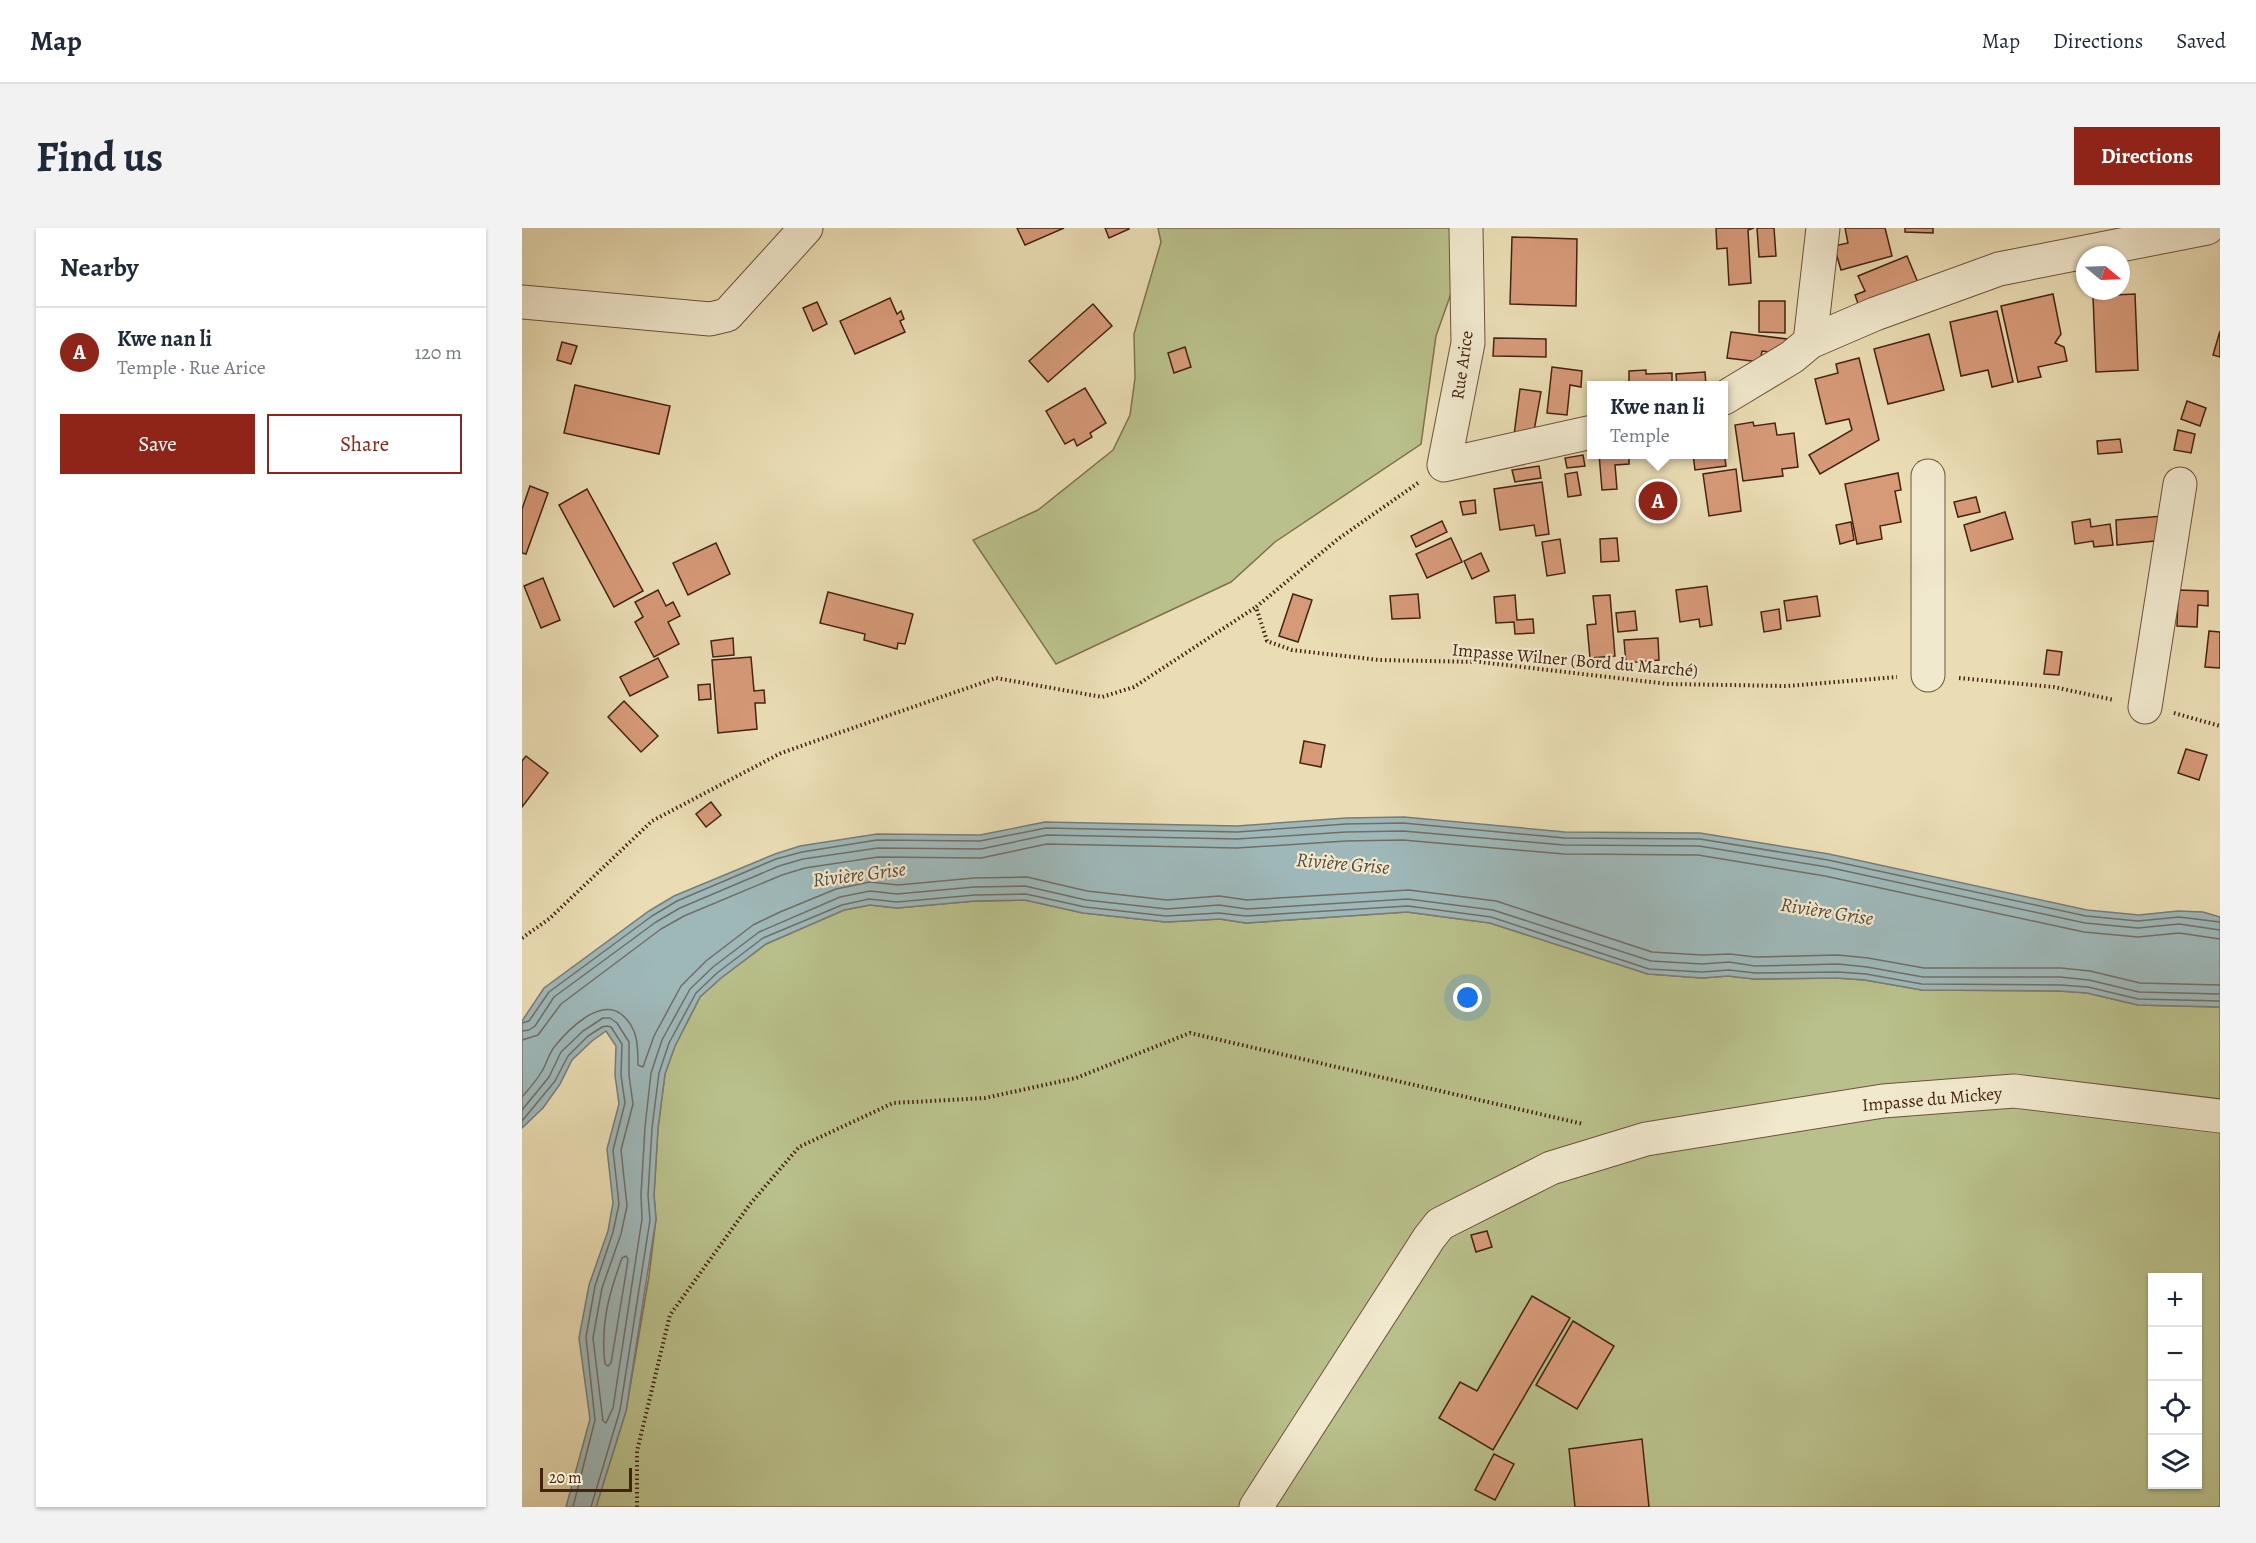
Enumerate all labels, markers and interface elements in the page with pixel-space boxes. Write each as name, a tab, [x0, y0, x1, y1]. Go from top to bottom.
text: Map	[30, 22, 82, 60]
text: Map	[1982, 27, 2020, 55]
text: Directions	[2053, 27, 2143, 55]
text: Saved	[2176, 27, 2226, 55]
button: Directions	[2074, 127, 2220, 185]
text: Find us	[36, 128, 163, 185]
north arrow	[2076, 246, 2130, 300]
text: Nearby	[60, 250, 139, 285]
text: Kwe nan li	[117, 324, 212, 354]
street label: Rue Arice	[1445, 329, 1479, 401]
text: A	[73, 339, 86, 366]
text: 120 m	[414, 339, 462, 366]
text: Temple · Rue Arice	[117, 354, 266, 381]
popup	[1587, 381, 1728, 459]
text: Kwe nan li	[1610, 392, 1705, 422]
button: Save	[60, 414, 255, 474]
button: Share	[267, 414, 462, 474]
text: Temple	[1610, 422, 1670, 449]
pin: A	[1638, 478, 1678, 524]
street label: Impasse Wilner (Bord du Marché)	[1451, 637, 1699, 683]
water label: Rivière Grise	[1295, 846, 1391, 881]
water label: Rivière Grise	[811, 855, 907, 894]
water label: Rivière Grise	[1779, 891, 1875, 932]
your location	[1453, 983, 1482, 1012]
street label: Impasse du Mickey	[1861, 1081, 2004, 1117]
map controls	[2148, 1273, 2202, 1489]
button: +	[2148, 1273, 2202, 1327]
button: −	[2148, 1327, 2202, 1381]
button: locate	[2148, 1381, 2202, 1435]
button: layers	[2148, 1435, 2202, 1489]
scale bar	[540, 1465, 632, 1492]
text: 20 m	[549, 1467, 582, 1489]

